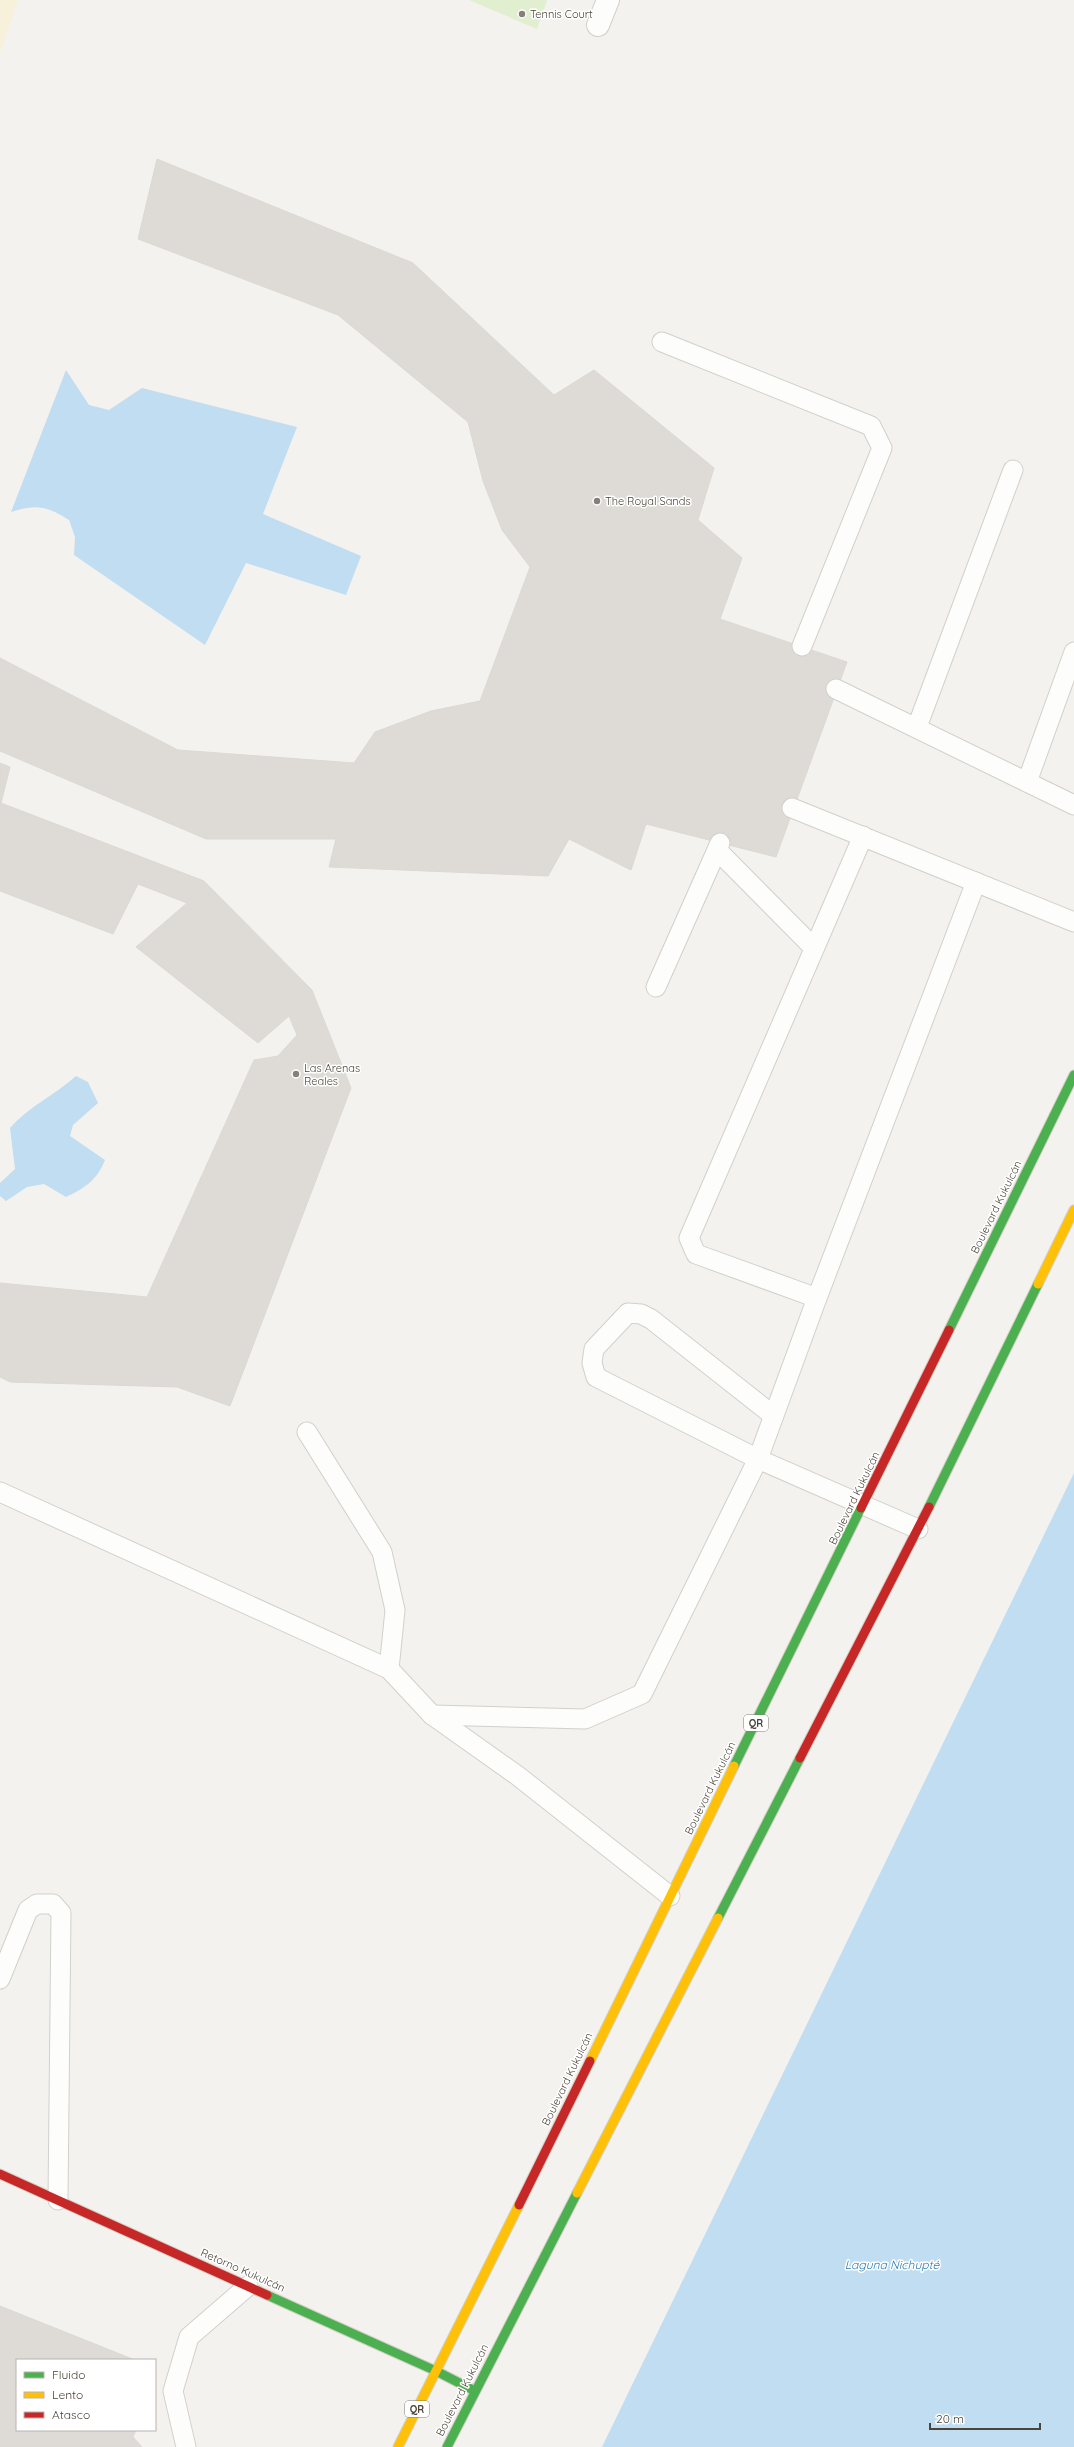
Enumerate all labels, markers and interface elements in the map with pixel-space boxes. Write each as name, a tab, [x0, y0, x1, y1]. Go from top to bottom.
place label: Tennis Court	[530, 7, 593, 21]
marker: Tennis Court	[517, 9, 527, 19]
place label: The Royal Sands	[605, 494, 691, 508]
marker: The Royal Sands	[592, 496, 602, 506]
place label: Las Arenas Reales	[304, 1061, 360, 1088]
marker: Las Arenas Reales	[291, 1069, 301, 1079]
street label: Boulevard Kukulcán	[967, 1158, 1025, 1256]
street label: Boulevard Kukulcán	[825, 1449, 883, 1547]
road number: QR	[744, 1715, 768, 1731]
street label: Boulevard Kukulcán	[681, 1739, 739, 1837]
street label: Boulevard Kukulcán	[538, 2030, 596, 2128]
street label: Retorno Kukulcán	[199, 2245, 287, 2295]
water label: Laguna Nichupté	[845, 2257, 941, 2272]
street label: Boulevard Kukulcán	[433, 2342, 491, 2438]
legend	[16, 2359, 156, 2431]
text: Fluido	[52, 2367, 85, 2382]
text: Lento	[52, 2387, 83, 2402]
road number: QR	[405, 2401, 429, 2417]
scale bar	[930, 2405, 1040, 2431]
text: Atasco	[52, 2407, 90, 2422]
text: 20 m	[936, 2411, 964, 2426]

